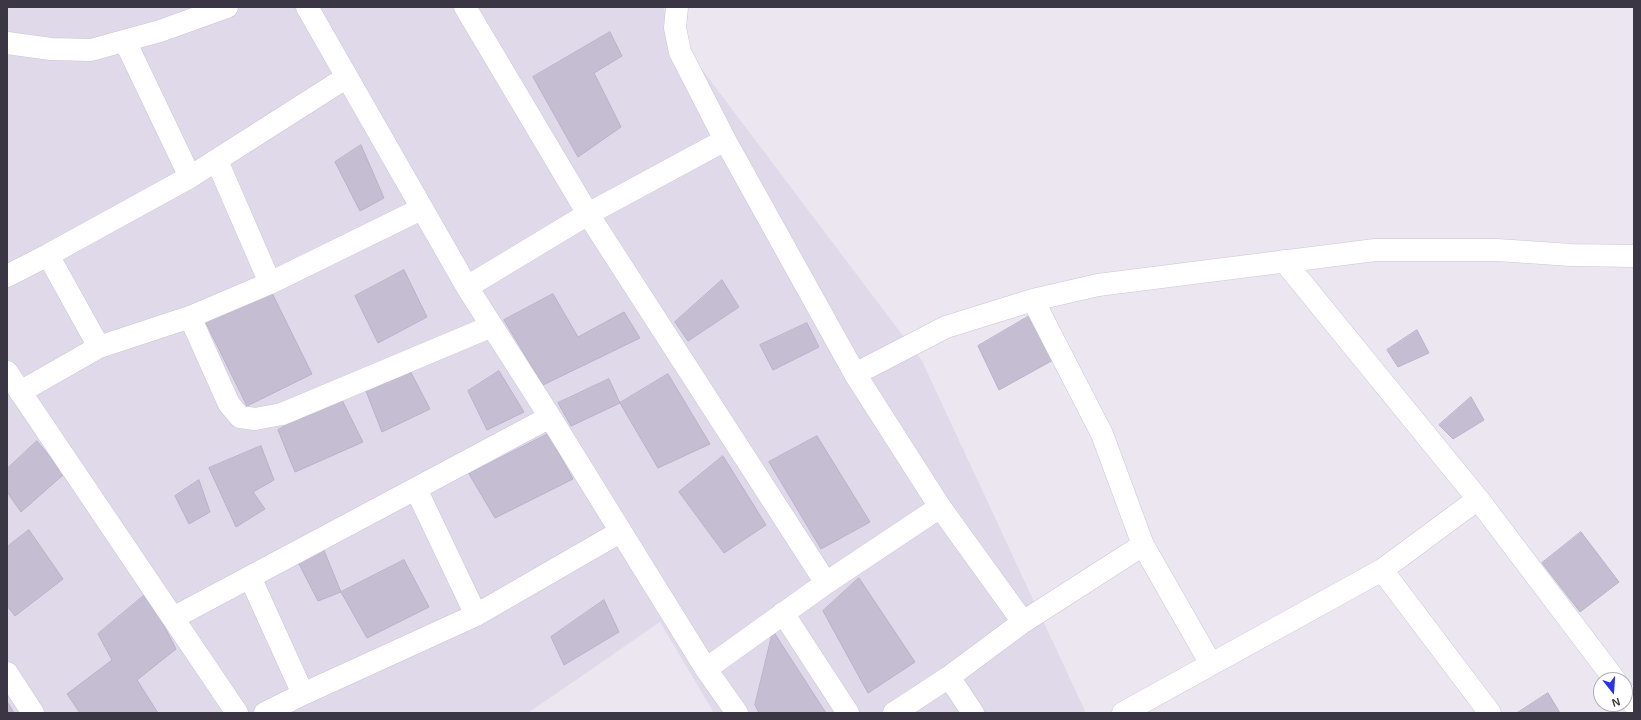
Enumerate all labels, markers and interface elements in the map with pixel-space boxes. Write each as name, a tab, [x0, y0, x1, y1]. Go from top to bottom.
north arrow	[1593, 672, 1633, 712]
text: N	[1611, 696, 1622, 709]

